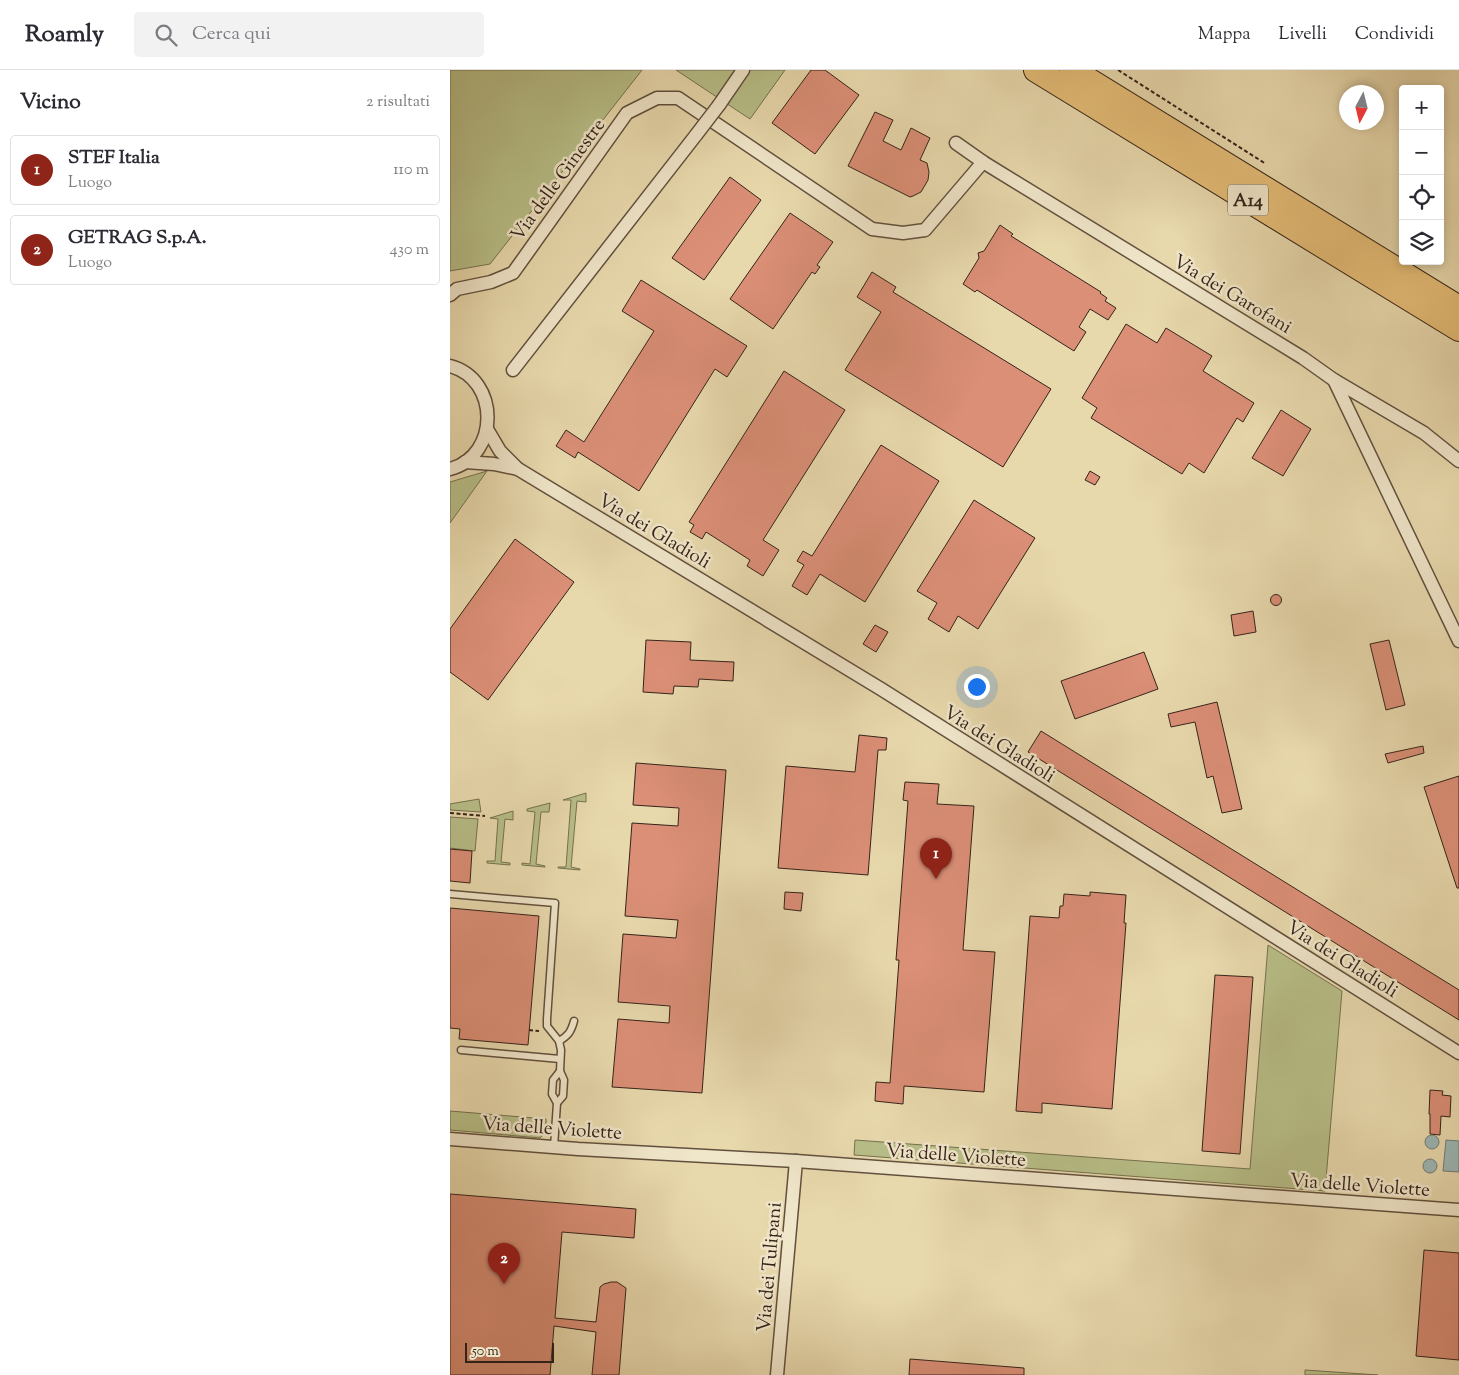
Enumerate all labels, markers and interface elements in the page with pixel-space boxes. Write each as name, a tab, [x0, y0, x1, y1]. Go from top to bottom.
search box	[134, 12, 484, 57]
text: Roamly	[25, 18, 104, 52]
icon: search	[152, 21, 180, 49]
text: Cerca qui	[192, 21, 271, 48]
text: Mappa	[1198, 22, 1251, 48]
text: Livelli	[1279, 22, 1327, 48]
text: Condividi	[1355, 22, 1434, 48]
north arrow	[1339, 85, 1384, 130]
map controls	[1399, 85, 1444, 265]
button: +	[1399, 85, 1444, 130]
text: Vicino	[20, 88, 81, 118]
text: 2 risultati	[366, 91, 430, 114]
street label: Via delle Ginestre	[505, 113, 613, 247]
button: −	[1399, 130, 1444, 175]
text: STEF Italia	[68, 145, 160, 172]
text: 1	[34, 159, 40, 182]
text: 110 m	[393, 159, 429, 182]
text: Luogo	[68, 172, 112, 195]
button: locate	[1399, 175, 1444, 220]
road number: A14	[1228, 184, 1268, 216]
button: layers	[1399, 220, 1444, 265]
text: GETRAG S.p.A.	[68, 225, 207, 252]
text: 2	[33, 239, 41, 262]
text: 430 m	[390, 239, 429, 262]
street label: Via dei Garofani	[1167, 249, 1296, 341]
text: Luogo	[68, 252, 112, 275]
street label: Via dei Gladioli	[592, 488, 715, 577]
your location	[964, 674, 990, 700]
street label: Via dei Gladioli	[937, 700, 1060, 790]
pin: 1	[920, 838, 952, 879]
street label: Via dei Gladioli	[1280, 915, 1403, 1005]
street label: Via delle Violette	[481, 1111, 623, 1148]
street label: Via delle Violette	[885, 1138, 1027, 1175]
street label: Via delle Violette	[1289, 1168, 1431, 1205]
street label: Via dei Tulipani	[751, 1201, 790, 1333]
pin: 2	[488, 1243, 520, 1284]
scale bar	[465, 1340, 554, 1363]
text: 50 m	[472, 1342, 499, 1362]

